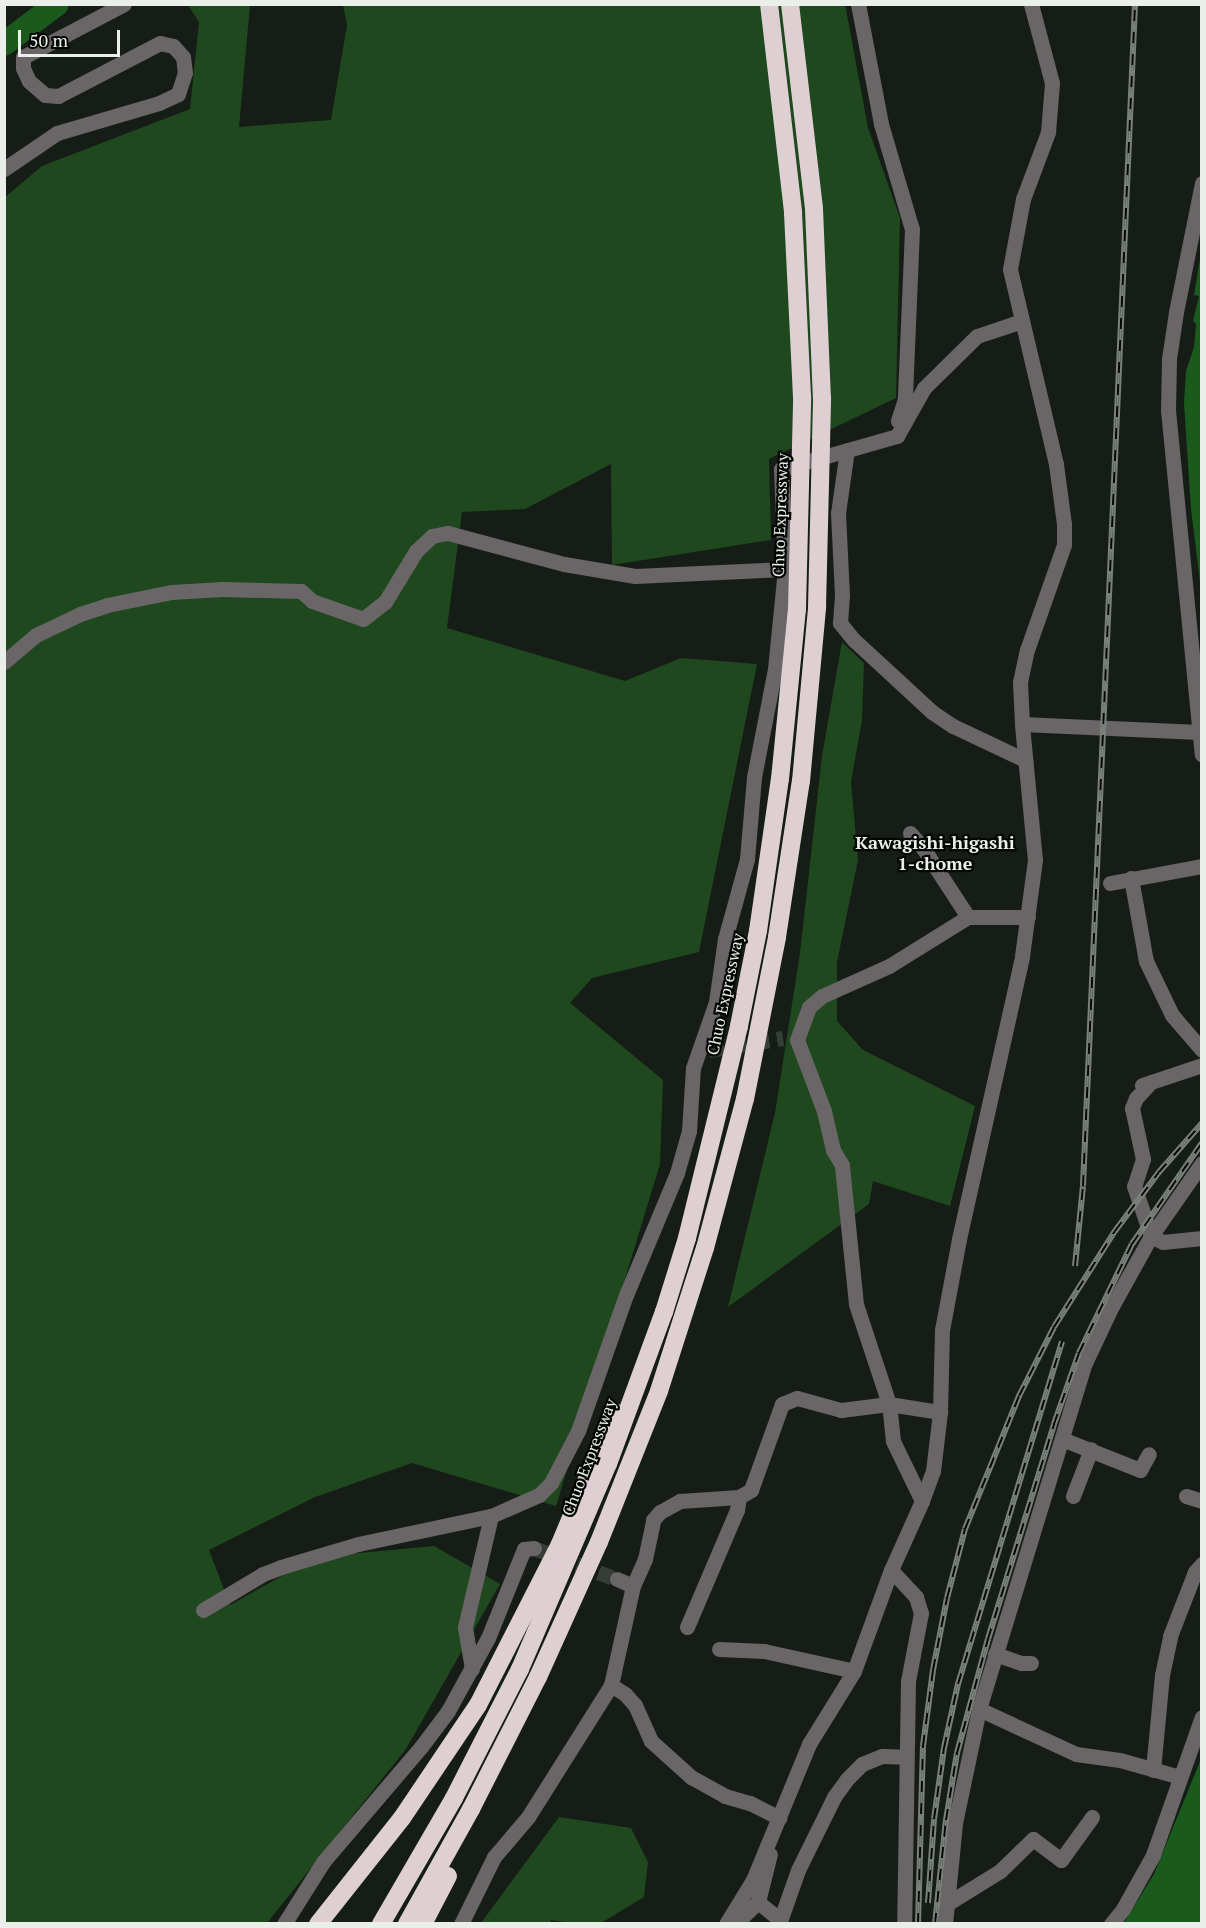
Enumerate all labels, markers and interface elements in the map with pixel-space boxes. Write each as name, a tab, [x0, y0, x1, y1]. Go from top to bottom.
scale bar	[21, 18, 123, 56]
text: 50 m	[29, 28, 68, 52]
street label: Chuo Expressway	[768, 453, 792, 577]
district label: Kawagishi-higashi 1-chome	[855, 832, 1015, 874]
street label: Chuo Expressway	[703, 931, 747, 1057]
street label: Chuo Expressway	[558, 1396, 620, 1518]

